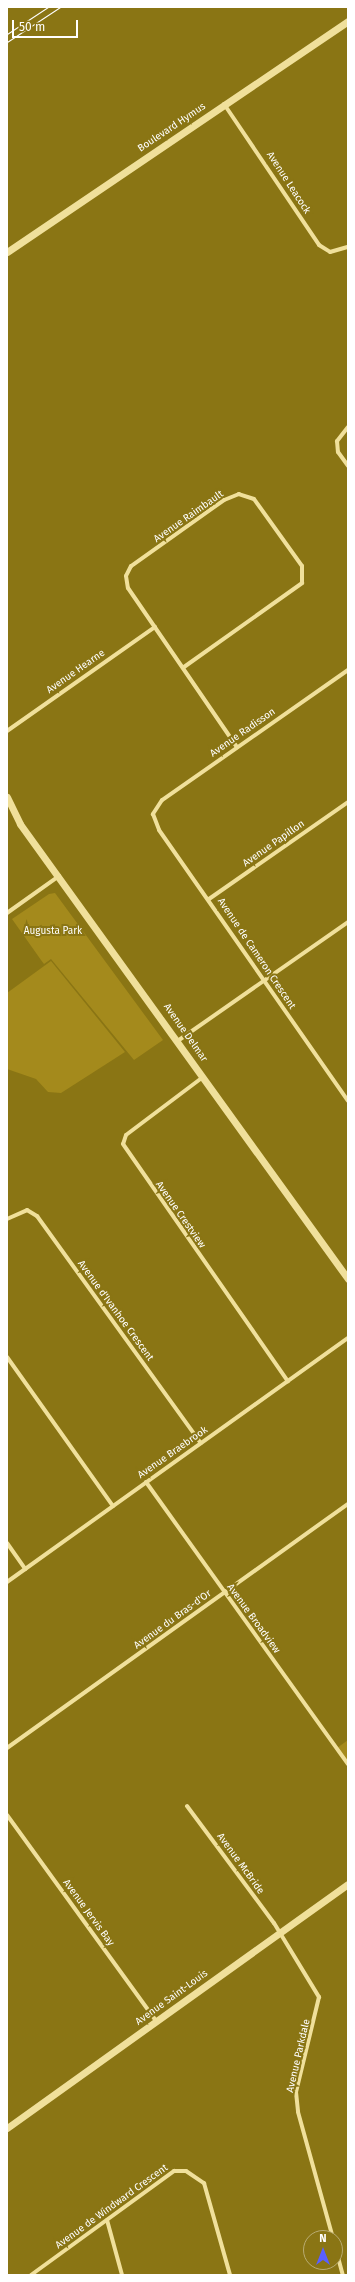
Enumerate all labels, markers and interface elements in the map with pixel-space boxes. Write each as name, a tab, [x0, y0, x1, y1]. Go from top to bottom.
scale bar	[14, 12, 80, 38]
text: 50 m	[19, 20, 45, 34]
street label: Boulevard Hymus	[136, 101, 208, 155]
street label: Avenue Leacock	[263, 150, 313, 216]
street label: Avenue Raimbault	[152, 488, 226, 546]
street label: Avenue Hearne	[44, 647, 108, 697]
street label: Avenue Radisson	[208, 706, 278, 760]
street label: Avenue Papillon	[241, 818, 307, 870]
street label: Avenue de Cameron Crescent	[214, 896, 298, 1012]
park label: Augusta Park	[24, 926, 82, 938]
street label: Avenue Delmar	[160, 1001, 210, 1065]
street label: Avenue Crestview	[152, 1179, 208, 1251]
street label: Avenue d'Ivanhoe Crescent	[74, 1258, 156, 1364]
street label: Avenue Braebrook	[136, 1424, 210, 1482]
street label: Avenue Broadview	[224, 1582, 282, 1656]
street label: Avenue du Bras-d'Or	[132, 1588, 214, 1652]
street label: Avenue McBride	[214, 1831, 266, 1897]
street label: Avenue Jervis Bay	[60, 1877, 116, 1949]
street label: Avenue Saint-Louis	[133, 1968, 211, 2028]
street label: Avenue Parkdale	[285, 2018, 313, 2094]
street label: Avenue de Windward Crescent	[53, 2162, 171, 2252]
north arrow	[303, 2230, 343, 2270]
text: N	[319, 2232, 327, 2245]

